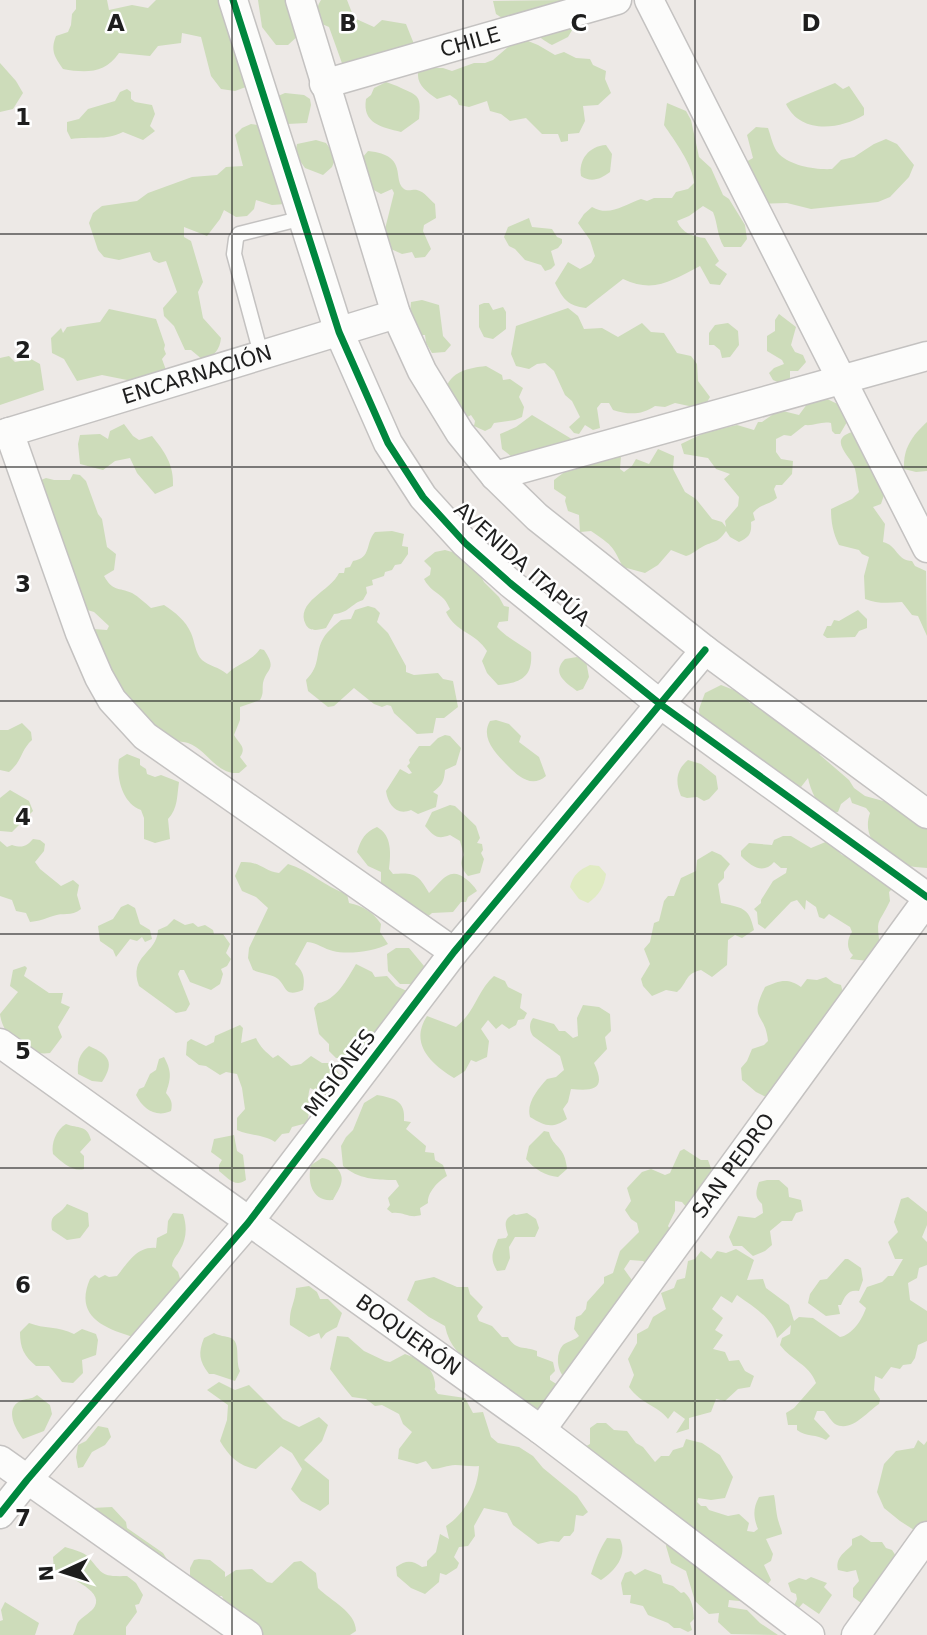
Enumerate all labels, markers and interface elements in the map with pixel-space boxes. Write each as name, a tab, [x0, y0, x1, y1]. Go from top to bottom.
text: A	[107, 10, 125, 36]
text: B	[339, 10, 357, 36]
text: C	[571, 10, 587, 36]
text: D	[801, 10, 821, 36]
street label: CHILE	[437, 22, 503, 62]
text: 1	[15, 104, 31, 130]
text: 2	[15, 337, 31, 363]
street label: ENCARNACIÓN	[119, 341, 275, 409]
street label: AVENIDA ITAPÚA	[449, 496, 596, 631]
text: 3	[15, 571, 31, 597]
text: 4	[15, 804, 31, 830]
street label: MISIÓNES	[299, 1024, 380, 1121]
text: 5	[15, 1038, 31, 1064]
street label: SAN PEDRO	[687, 1109, 780, 1223]
text: 6	[15, 1272, 31, 1298]
street label: BOQUERÓN	[351, 1290, 465, 1380]
text: 7	[15, 1505, 31, 1531]
north arrow	[28, 1537, 98, 1607]
text: N	[35, 1564, 58, 1582]

